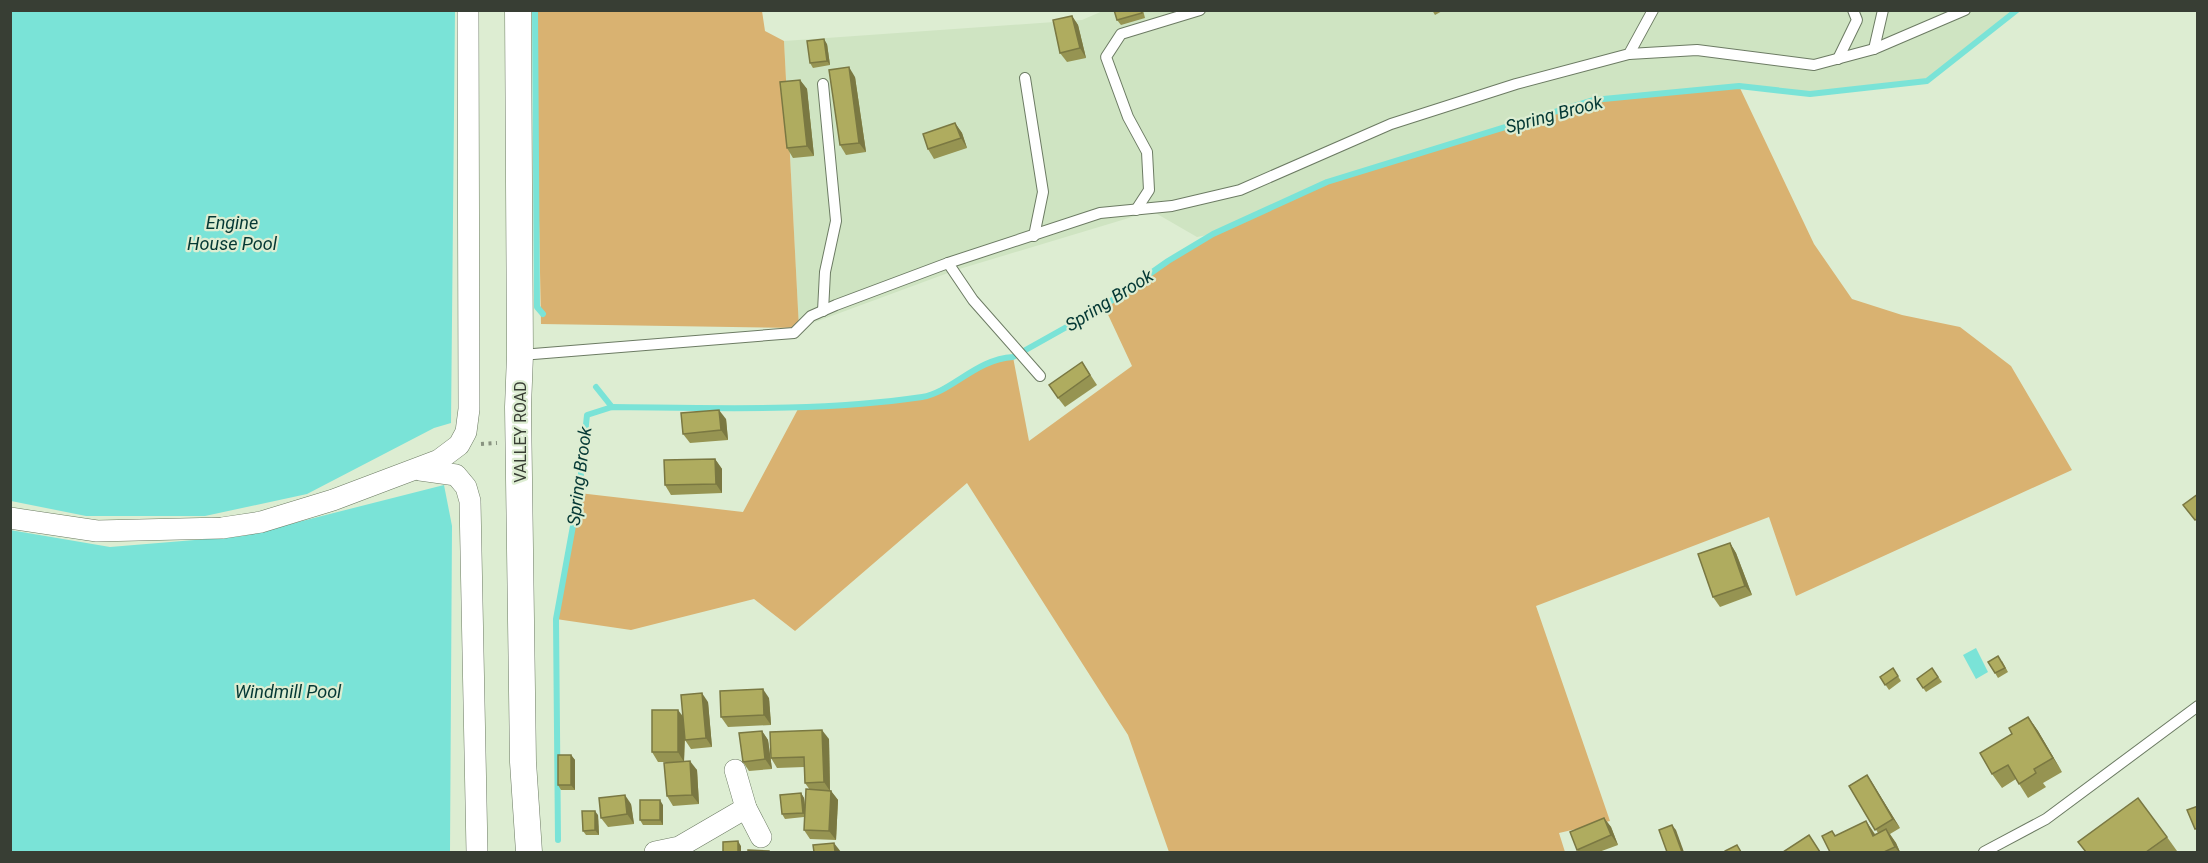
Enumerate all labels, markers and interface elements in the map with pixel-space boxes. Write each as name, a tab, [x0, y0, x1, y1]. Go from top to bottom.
water label: Spring Brook	[1503, 91, 1606, 137]
water label: Engine House Pool	[187, 212, 278, 254]
water label: Spring Brook	[1061, 264, 1158, 335]
street label: VALLEY ROAD	[511, 381, 530, 483]
water label: Spring Brook	[563, 424, 596, 527]
water label: Windmill Pool	[235, 681, 342, 702]

